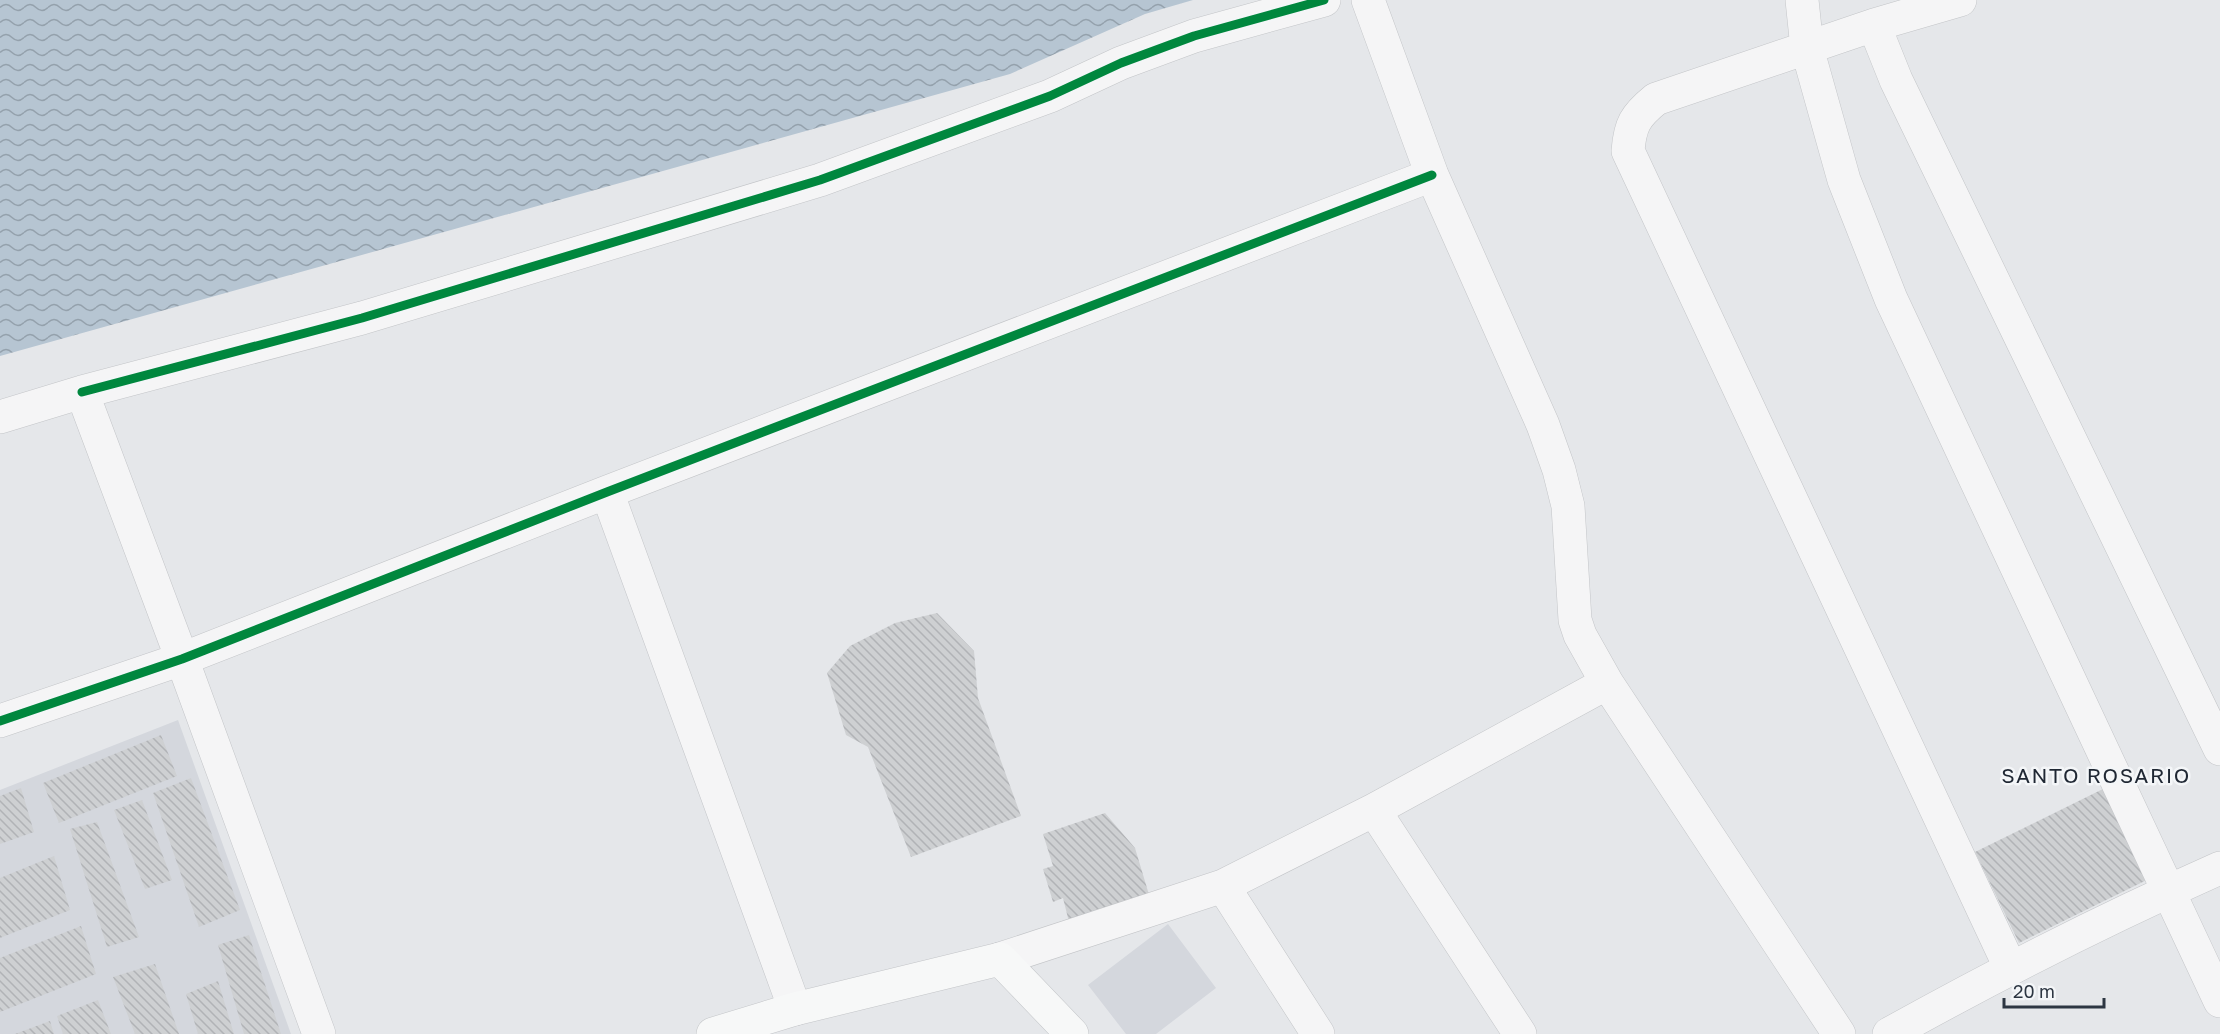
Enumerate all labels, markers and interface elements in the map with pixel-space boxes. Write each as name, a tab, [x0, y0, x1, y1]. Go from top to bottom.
district label: SANTO ROSARIO	[2001, 762, 2191, 788]
scale bar	[2004, 971, 2104, 1009]
text: 20 m	[2013, 980, 2055, 1002]

